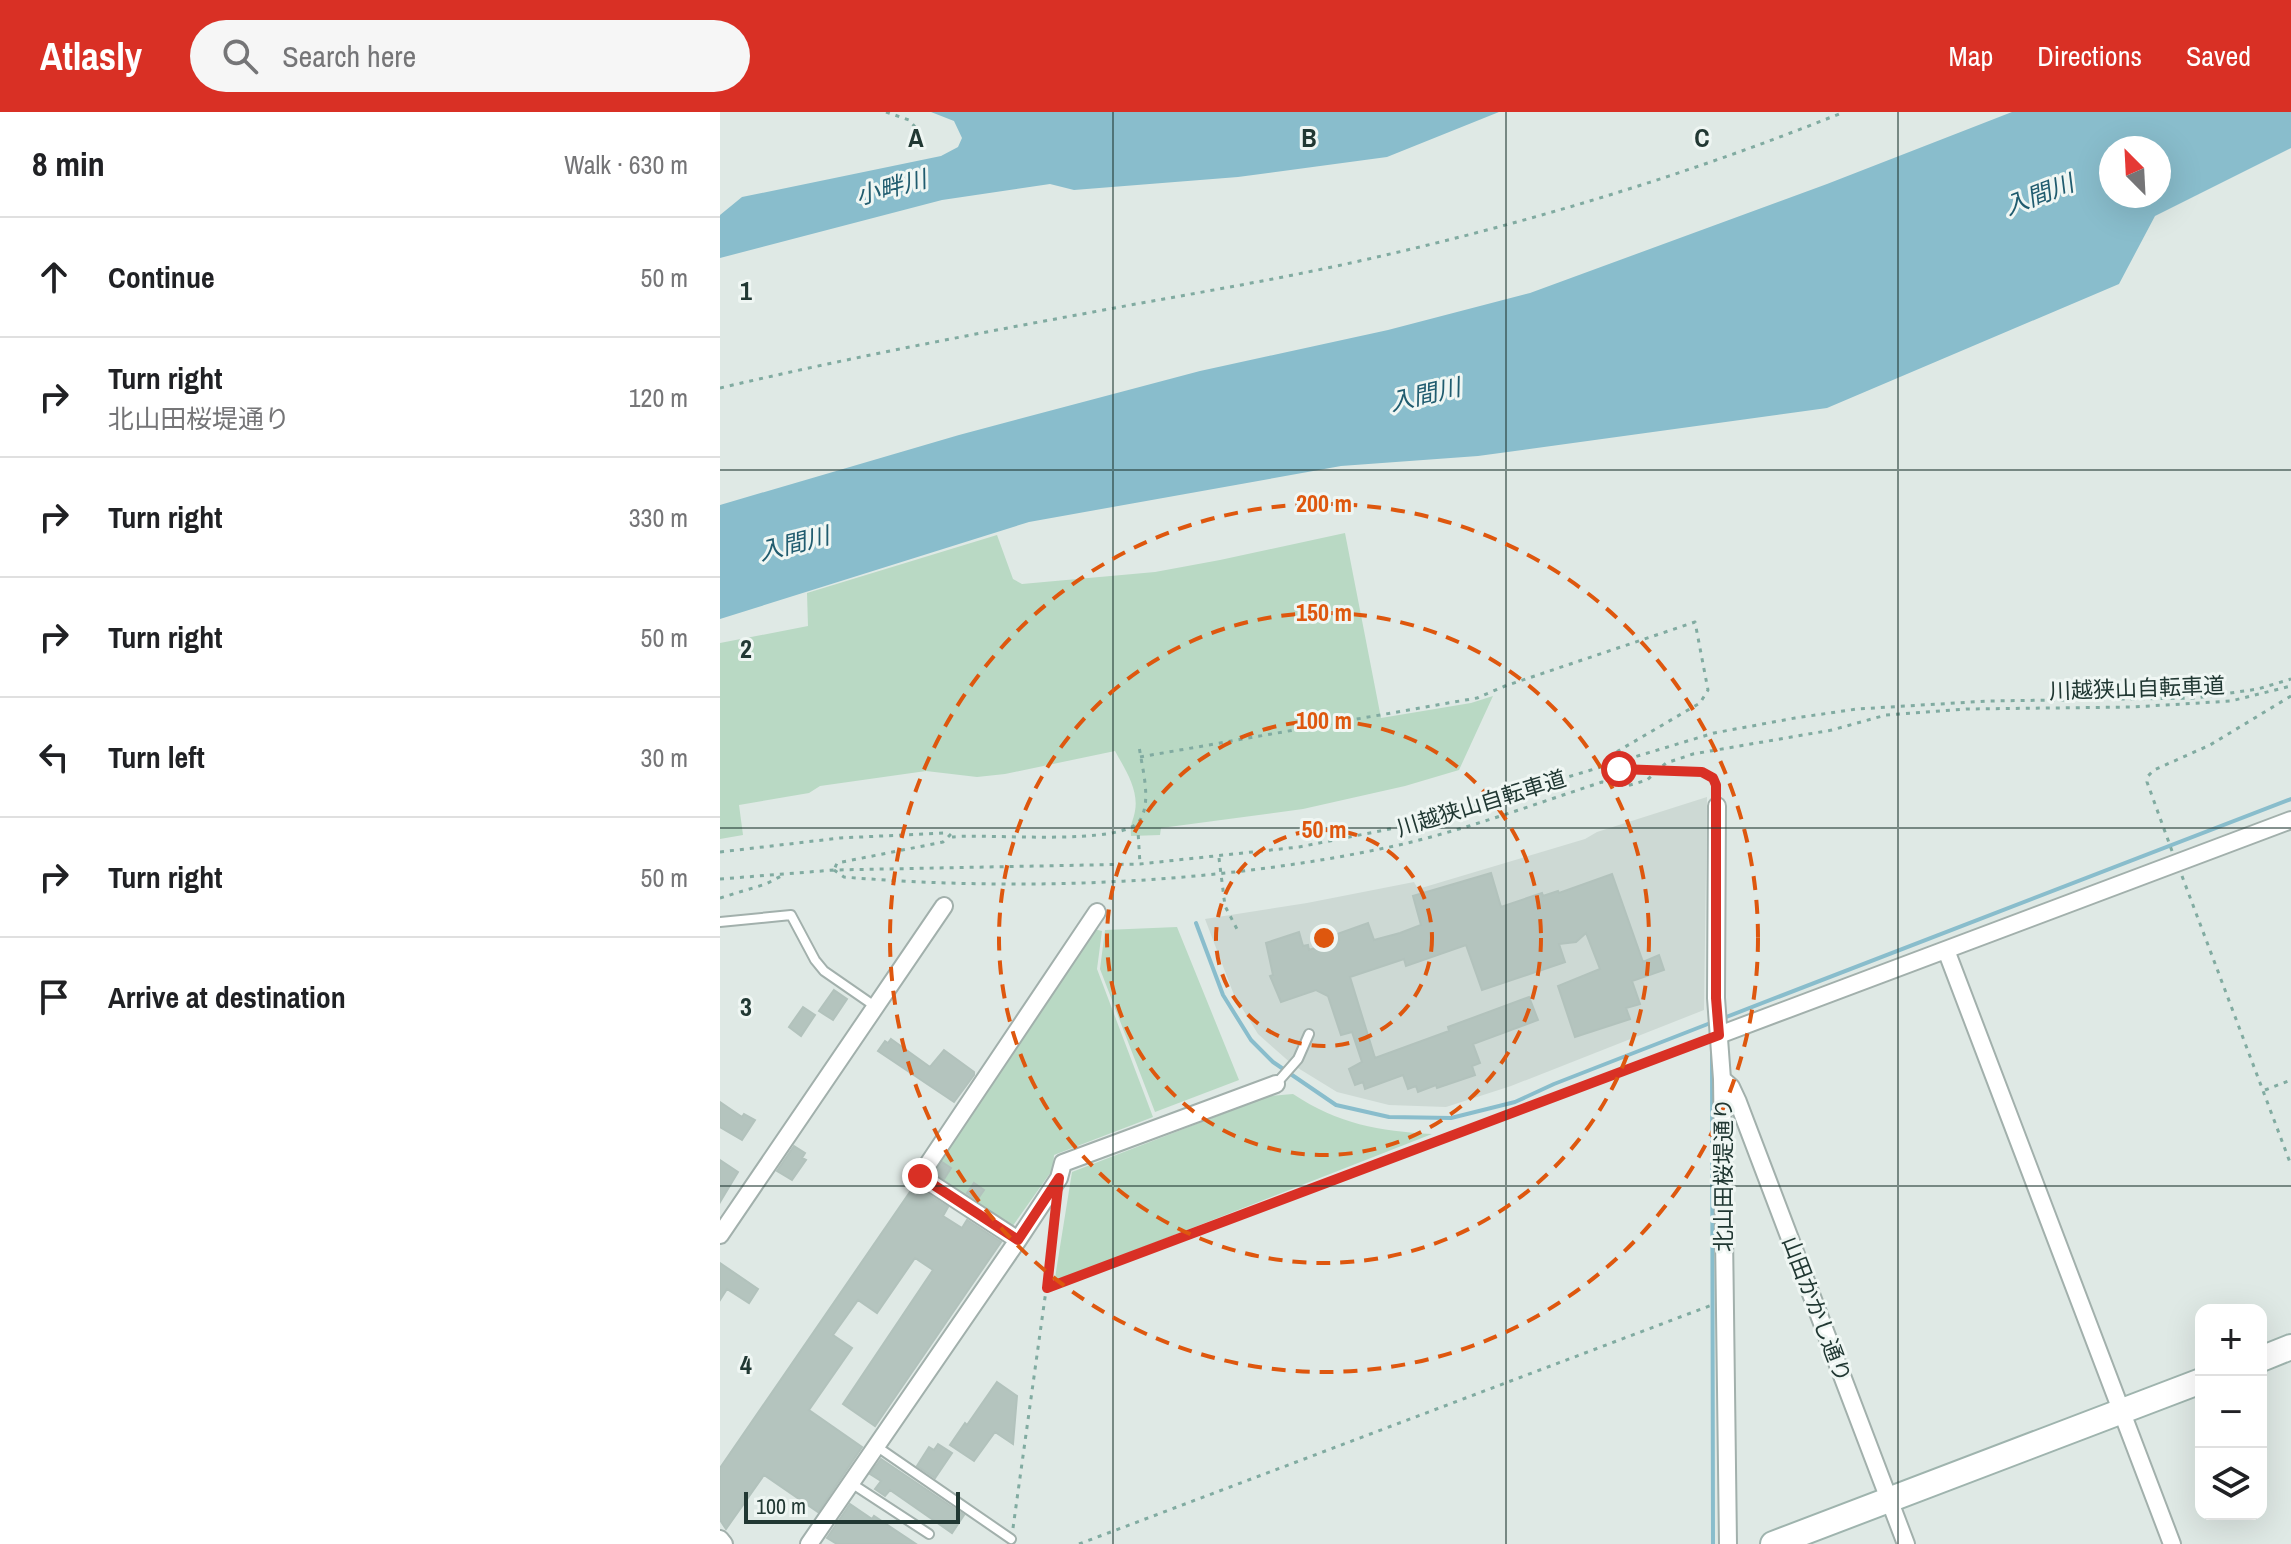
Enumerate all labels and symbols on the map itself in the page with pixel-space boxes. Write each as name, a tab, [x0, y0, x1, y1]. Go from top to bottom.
text: A	[908, 120, 924, 155]
text: B	[1301, 120, 1317, 155]
text: C	[1694, 120, 1710, 155]
north arrow	[2099, 136, 2171, 208]
water label: 小畔川	[852, 161, 933, 212]
water label: 入間川	[1999, 165, 2081, 222]
text: 1	[740, 273, 752, 308]
water label: 入間川	[1386, 370, 1466, 418]
text: 200 m	[1296, 487, 1352, 519]
water label: 入間川	[755, 518, 835, 567]
text: 150 m	[1296, 596, 1352, 628]
text: 2	[740, 631, 752, 666]
street label: 川越狭山自転車道	[2049, 670, 2225, 706]
text: 100 m	[1296, 704, 1352, 736]
route start	[1601, 751, 1637, 787]
street label: 川越狭山自転車道	[1392, 763, 1570, 843]
text: 50 m	[1302, 813, 1346, 845]
centre of rings	[1310, 924, 1338, 952]
text: 3	[740, 989, 752, 1024]
street label: 北山田桜堤通り	[1708, 1098, 1738, 1252]
route end	[902, 1158, 938, 1194]
street label: 山田かかし通り	[1775, 1232, 1859, 1386]
text: 4	[740, 1347, 752, 1382]
scale bar	[744, 1488, 960, 1524]

